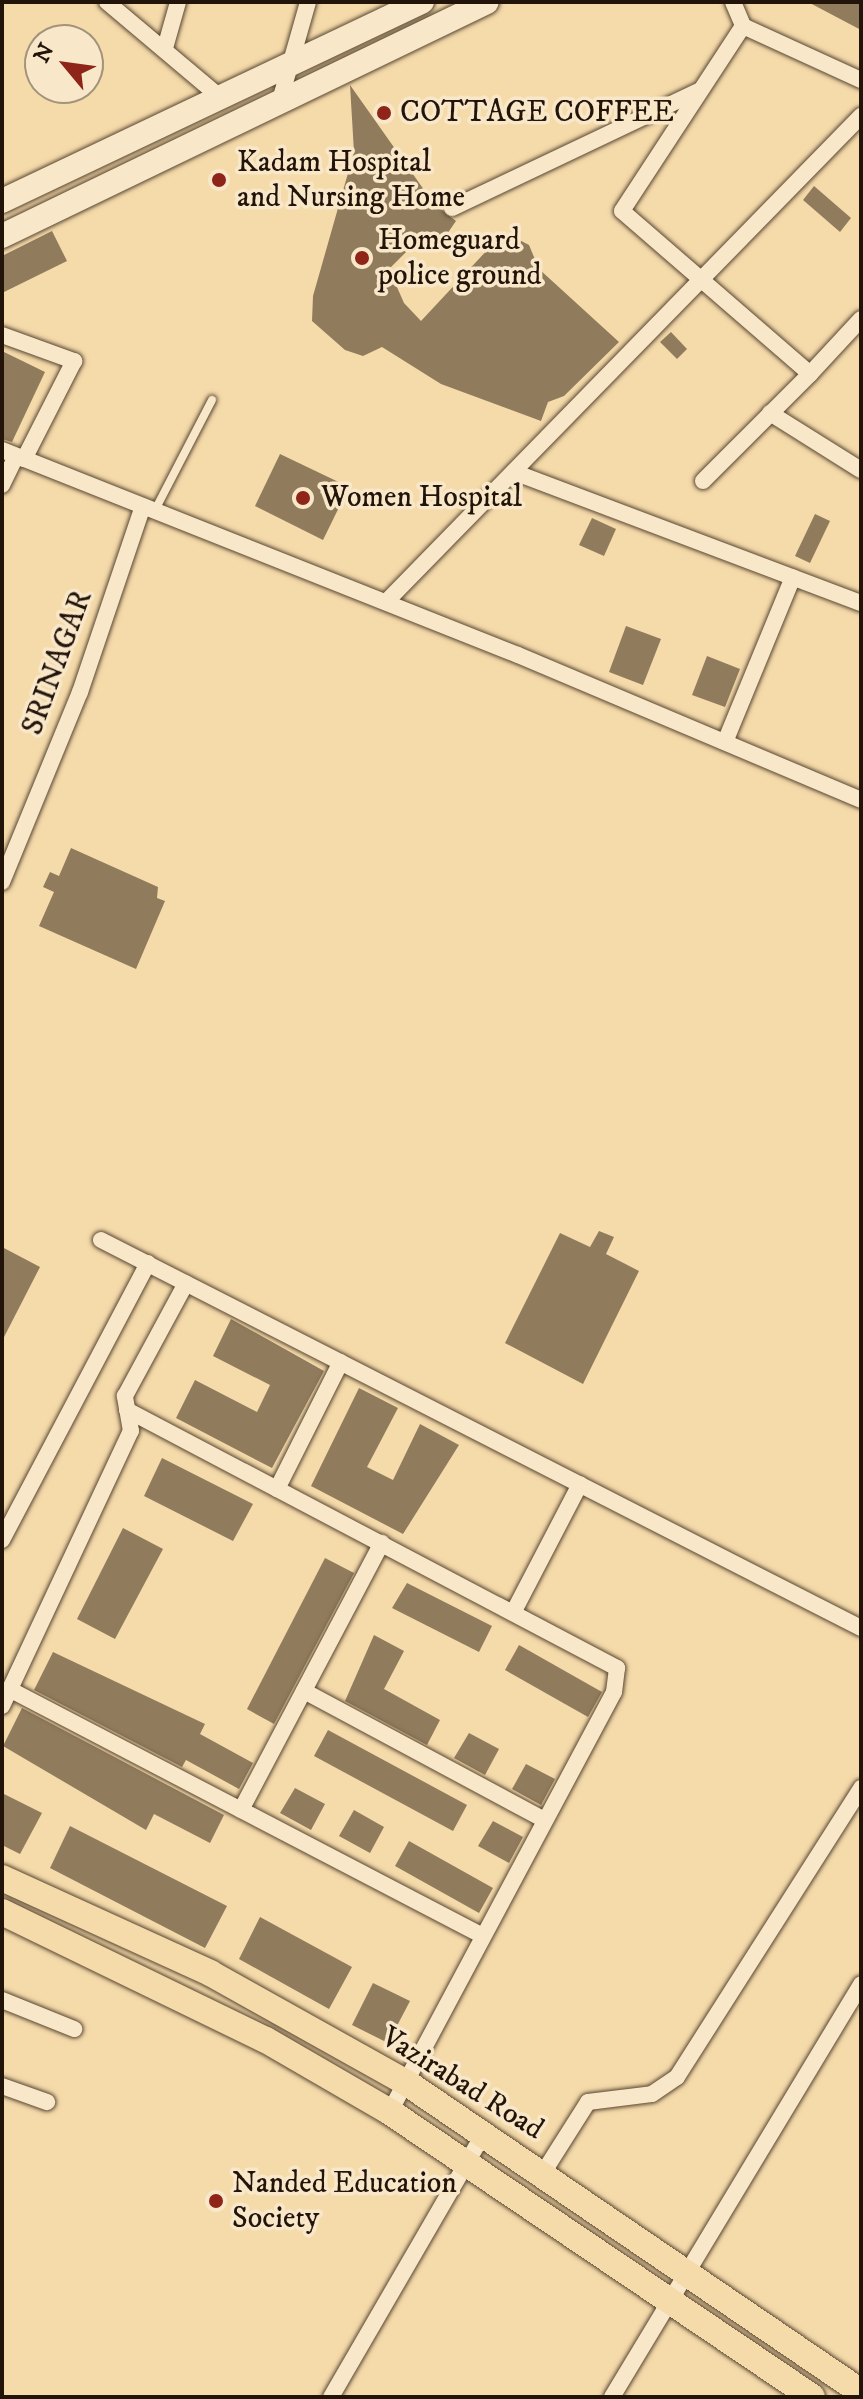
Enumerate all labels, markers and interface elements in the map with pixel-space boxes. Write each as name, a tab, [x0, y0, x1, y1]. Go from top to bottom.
north arrow	[24, 24, 104, 104]
text: N	[28, 39, 61, 68]
place label: COTTAGE COFFEE	[400, 95, 674, 131]
marker: COTTAGE COFFEE	[375, 104, 393, 122]
place label: Kadam Hospital and Nursing Home	[237, 145, 465, 216]
marker: Kadam Hospital and Nursing Home	[208, 169, 230, 191]
place label: Homeguard police ground	[378, 223, 541, 294]
marker: Homeguard police ground	[353, 249, 371, 267]
place label: Women Hospital	[321, 480, 522, 516]
marker: Women Hospital	[292, 487, 314, 509]
street label: SRINAGAR	[15, 586, 101, 740]
street label: Vazirabad Road	[374, 2020, 550, 2148]
place label: Nanded Education Society	[232, 2166, 457, 2236]
marker: Nanded Education Society	[207, 2192, 225, 2210]

